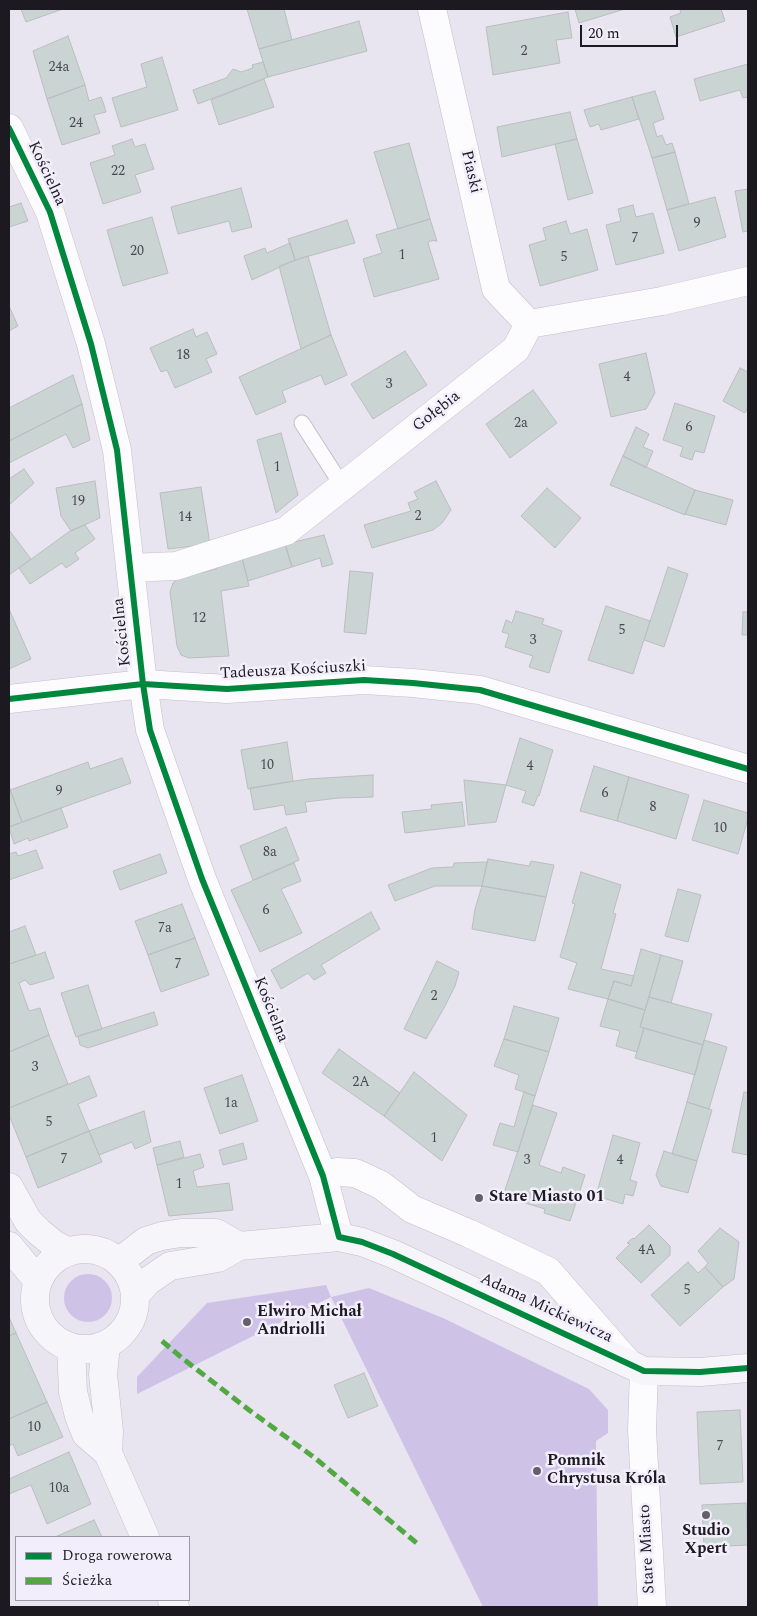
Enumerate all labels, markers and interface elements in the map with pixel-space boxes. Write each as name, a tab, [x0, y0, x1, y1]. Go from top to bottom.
scale bar	[582, 15, 680, 47]
text: 20 m	[588, 22, 620, 45]
house number: 2	[521, 44, 527, 60]
house number: 24a	[49, 60, 69, 76]
house number: 24	[69, 116, 83, 132]
street label: Kościelna	[23, 139, 69, 209]
street label: Piaski	[456, 149, 484, 195]
house number: 22	[111, 164, 125, 180]
house number: 9	[694, 216, 700, 232]
house number: 7	[632, 231, 638, 247]
house number: 20	[130, 244, 144, 260]
house number: 1	[399, 248, 405, 264]
house number: 5	[561, 250, 567, 266]
house number: 18	[176, 348, 190, 364]
house number: 4	[624, 370, 630, 386]
house number: 3	[386, 377, 392, 393]
street label: Gołębia	[409, 387, 465, 437]
house number: 2a	[514, 416, 528, 432]
house number: 6	[686, 420, 692, 436]
house number: 1	[274, 460, 280, 476]
house number: 19	[71, 494, 85, 510]
house number: 2	[415, 509, 421, 525]
house number: 14	[178, 510, 192, 526]
street label: Kościelna	[110, 597, 136, 667]
house number: 12	[192, 611, 206, 627]
house number: 5	[619, 623, 625, 639]
house number: 3	[530, 633, 536, 649]
street label: Tadeusza Kościuszki	[219, 658, 367, 684]
house number: 10	[260, 758, 274, 774]
house number: 4	[527, 759, 533, 775]
house number: 9	[56, 784, 62, 800]
house number: 6	[602, 786, 608, 802]
house number: 8	[650, 800, 656, 816]
house number: 10	[713, 821, 727, 837]
house number: 8a	[263, 845, 277, 861]
house number: 6	[263, 903, 269, 919]
house number: 7a	[158, 921, 172, 937]
house number: 7	[175, 957, 181, 973]
street label: Kościelna	[248, 974, 292, 1046]
house number: 2	[431, 989, 437, 1005]
house number: 3	[32, 1060, 38, 1076]
house number: 2A	[352, 1075, 370, 1091]
house number: 1a	[224, 1096, 238, 1112]
house number: 5	[46, 1115, 52, 1131]
house number: 1	[431, 1131, 437, 1147]
house number: 7	[61, 1152, 67, 1168]
house number: 3	[524, 1153, 530, 1169]
house number: 4	[617, 1153, 623, 1169]
house number: 1	[176, 1177, 182, 1193]
place label: Stare Miasto 01	[489, 1188, 605, 1208]
marker: Stare Miasto 01	[473, 1192, 485, 1204]
house number: 4A	[638, 1243, 656, 1259]
street label: Adama Mickiewicza	[477, 1270, 615, 1348]
house number: 5	[684, 1283, 690, 1299]
place label: Elwiro Michał Andriolli	[257, 1303, 362, 1341]
marker: Elwiro Michał Andriolli	[241, 1316, 253, 1328]
house number: 10	[27, 1420, 41, 1436]
house number: 7	[717, 1439, 723, 1455]
place label: Pomnik Chrystusa Króla	[547, 1452, 666, 1490]
marker: Pomnik Chrystusa Króla	[531, 1465, 543, 1477]
house number: 10a	[49, 1481, 69, 1497]
street label: Stare Miasto	[636, 1504, 660, 1594]
marker: Studio Xpert	[700, 1509, 712, 1521]
place label: Studio Xpert	[682, 1522, 730, 1560]
legend	[15, 1536, 190, 1601]
text: Droga rowerowa	[62, 1544, 172, 1567]
text: Ścieżka	[62, 1569, 112, 1592]

